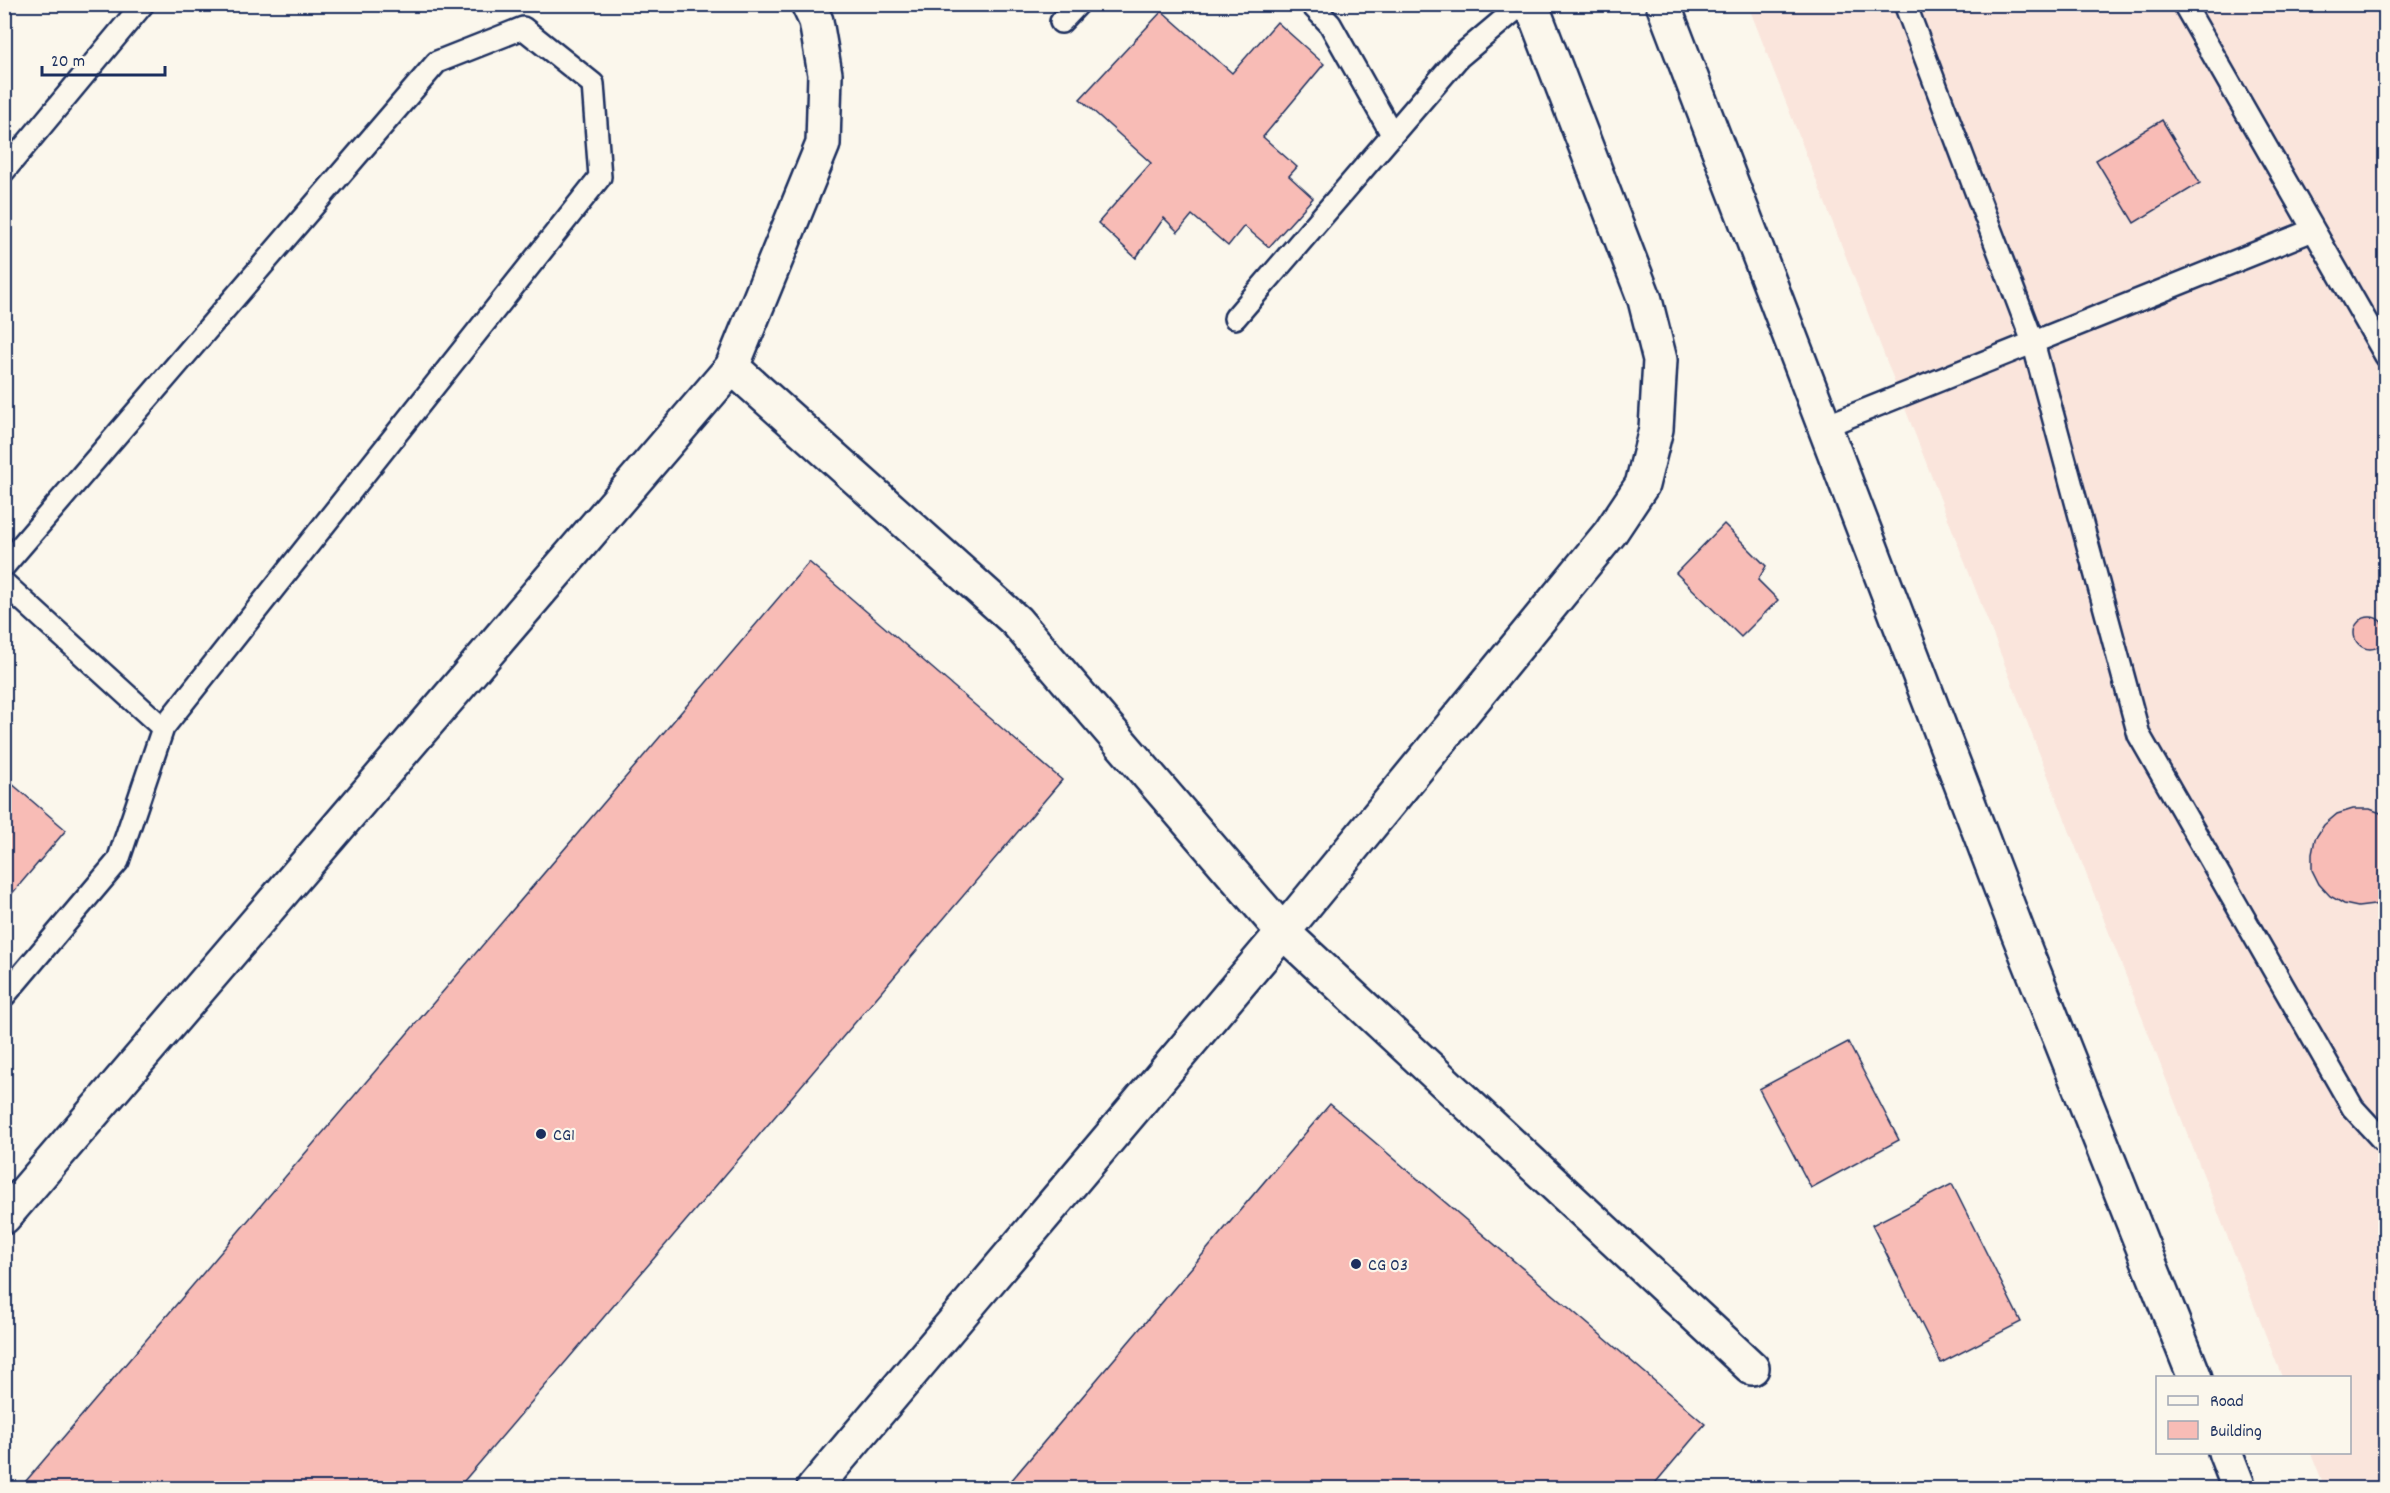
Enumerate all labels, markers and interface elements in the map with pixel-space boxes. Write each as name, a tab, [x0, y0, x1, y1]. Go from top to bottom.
scale bar	[42, 39, 165, 77]
text: 20 m	[51, 50, 85, 75]
place label: CG1	[553, 1124, 575, 1149]
marker: CG1	[534, 1127, 548, 1141]
place label: CG 03	[1368, 1254, 1408, 1279]
marker: CG 03	[1349, 1257, 1363, 1271]
legend	[2156, 1376, 2351, 1454]
text: Road	[2210, 1390, 2244, 1415]
text: Building	[2210, 1420, 2262, 1445]

